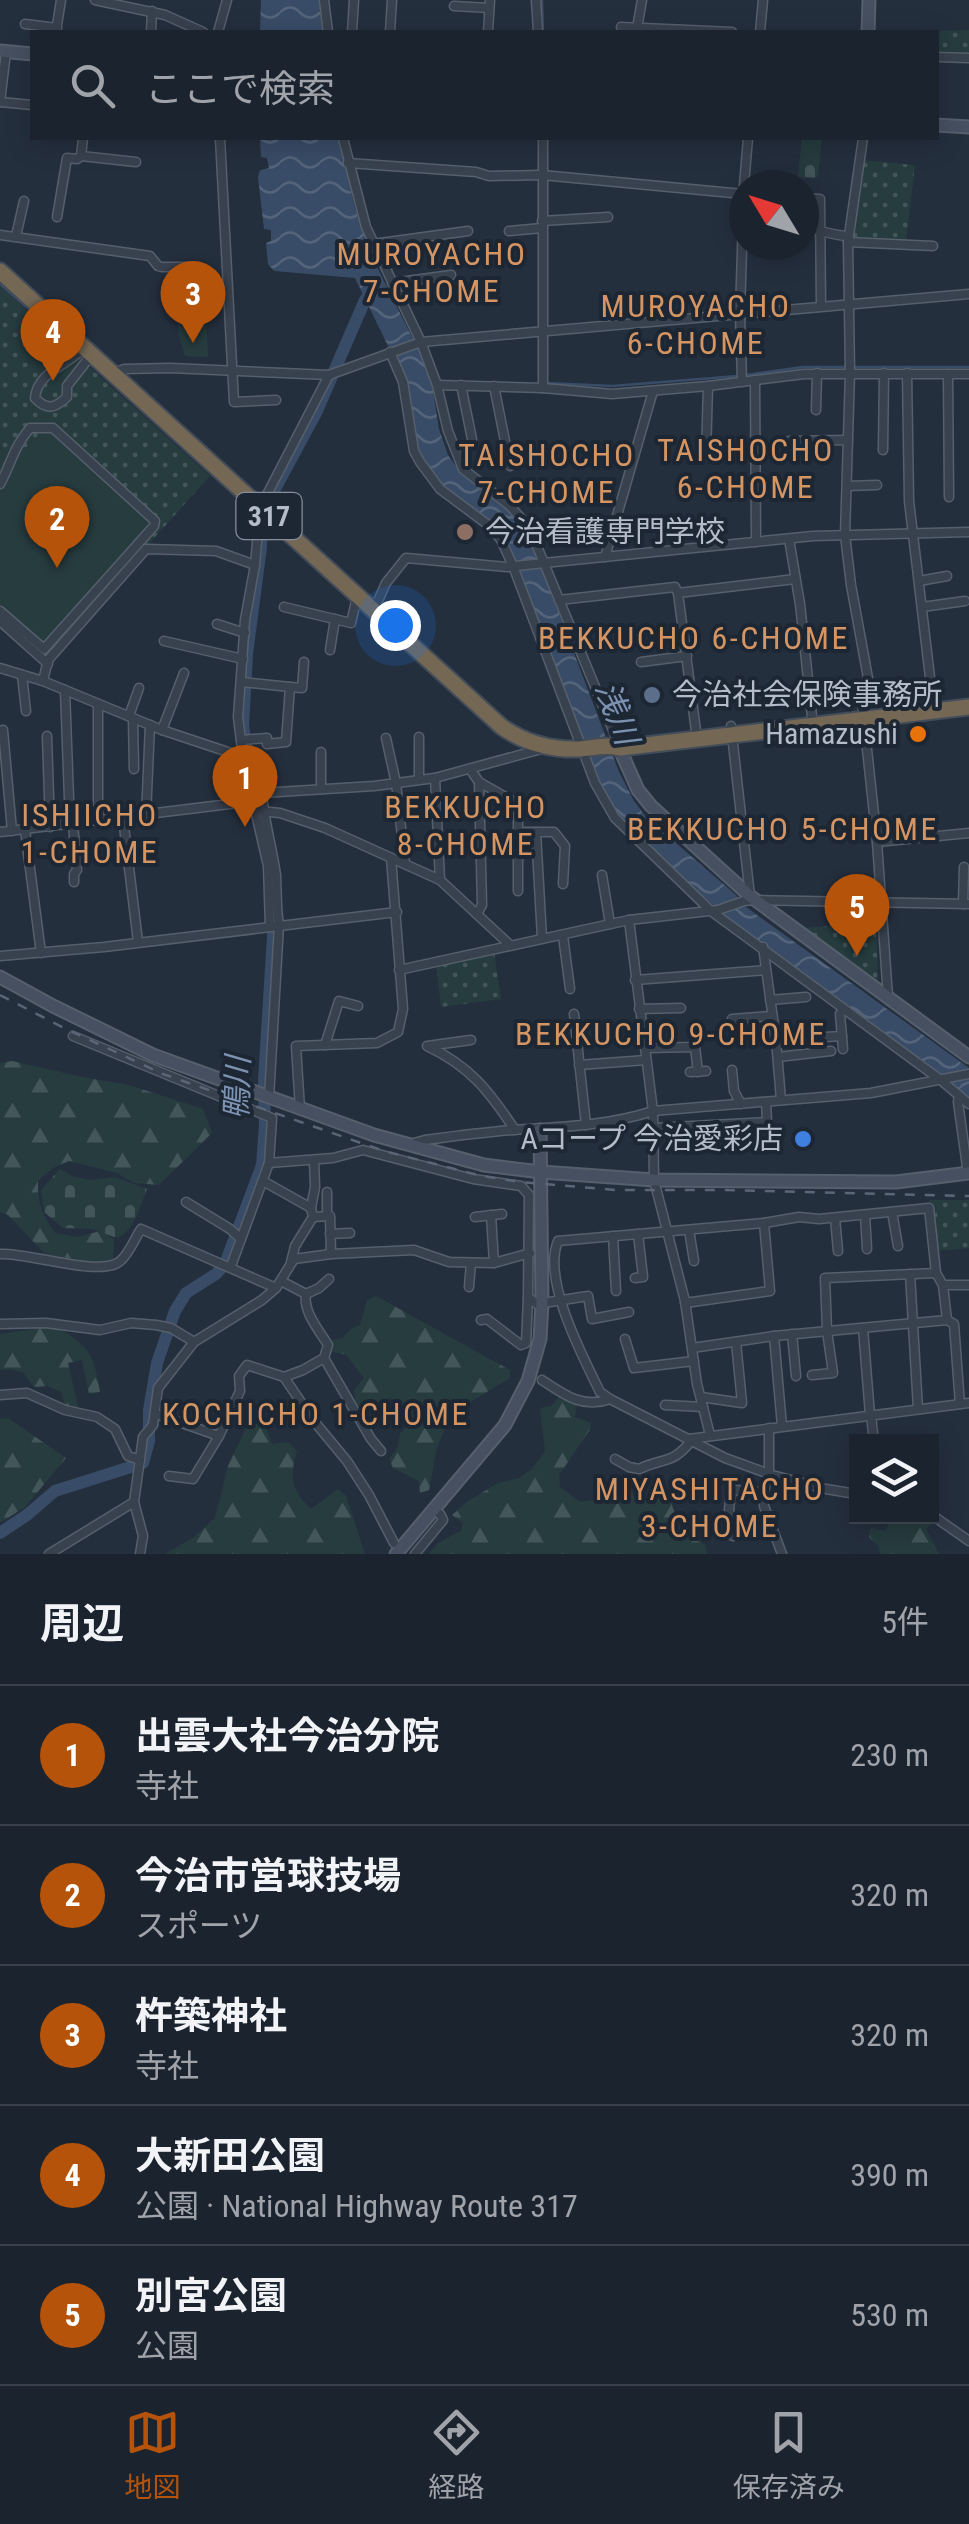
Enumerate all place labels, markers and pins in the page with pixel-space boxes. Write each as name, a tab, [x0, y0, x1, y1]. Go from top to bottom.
pin: 3	[160, 260, 226, 343]
pin: 4	[20, 298, 86, 381]
pin: 2	[24, 486, 90, 568]
place label: 今治看護専門学校	[485, 514, 725, 549]
marker: 今治看護専門学校	[454, 521, 476, 543]
place label: 今治社会保険事務所	[672, 677, 942, 712]
marker: 今治社会保険事務所	[641, 684, 663, 706]
place label: Hamazushi	[765, 716, 898, 751]
marker: Hamazushi	[907, 723, 929, 745]
pin: 1	[212, 744, 278, 827]
pin: 5	[824, 874, 890, 956]
place label: Aコープ 今治愛彩店	[521, 1121, 783, 1156]
marker: Aコープ 今治愛彩店	[792, 1128, 814, 1150]

